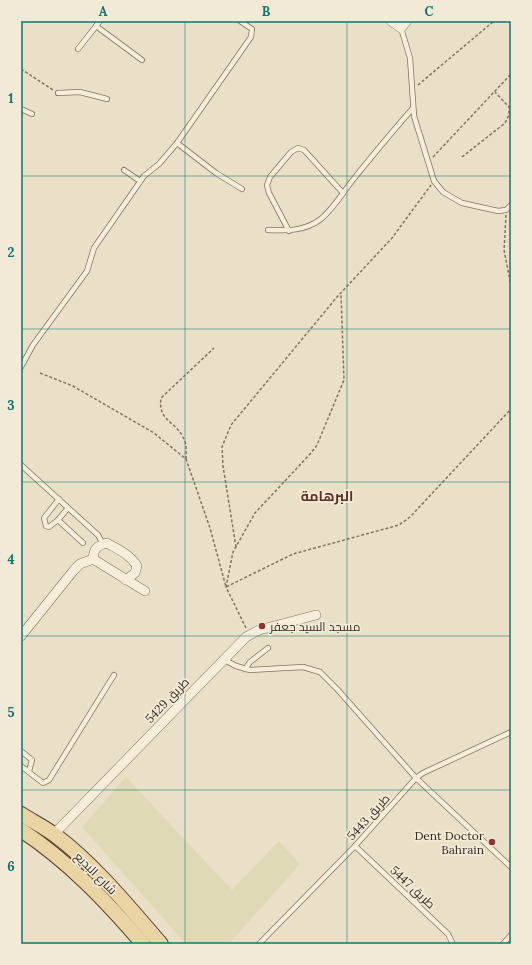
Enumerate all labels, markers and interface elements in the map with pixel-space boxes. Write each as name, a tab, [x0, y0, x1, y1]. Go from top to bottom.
text: A	[99, 3, 108, 20]
text: B	[262, 3, 271, 20]
text: C	[425, 3, 434, 20]
text: 1	[8, 90, 14, 107]
text: 2	[8, 244, 15, 261]
text: 3	[7, 397, 15, 414]
district label: البرهامة	[301, 487, 353, 505]
text: 4	[7, 551, 15, 568]
place label: مسجد السيد جعفر	[269, 619, 360, 634]
marker: مسجد السيد جعفر	[257, 621, 267, 631]
street label: طريق 5429	[142, 674, 192, 726]
text: 5	[7, 704, 15, 721]
street label: طريق 5443	[343, 791, 393, 843]
place label: Dent Doctor Bahrain	[414, 828, 485, 857]
marker: Dent Doctor Bahrain	[487, 837, 497, 847]
street label: شارع البديع	[71, 849, 120, 898]
text: 6	[7, 858, 15, 875]
street label: طريق 5447	[388, 863, 439, 912]

